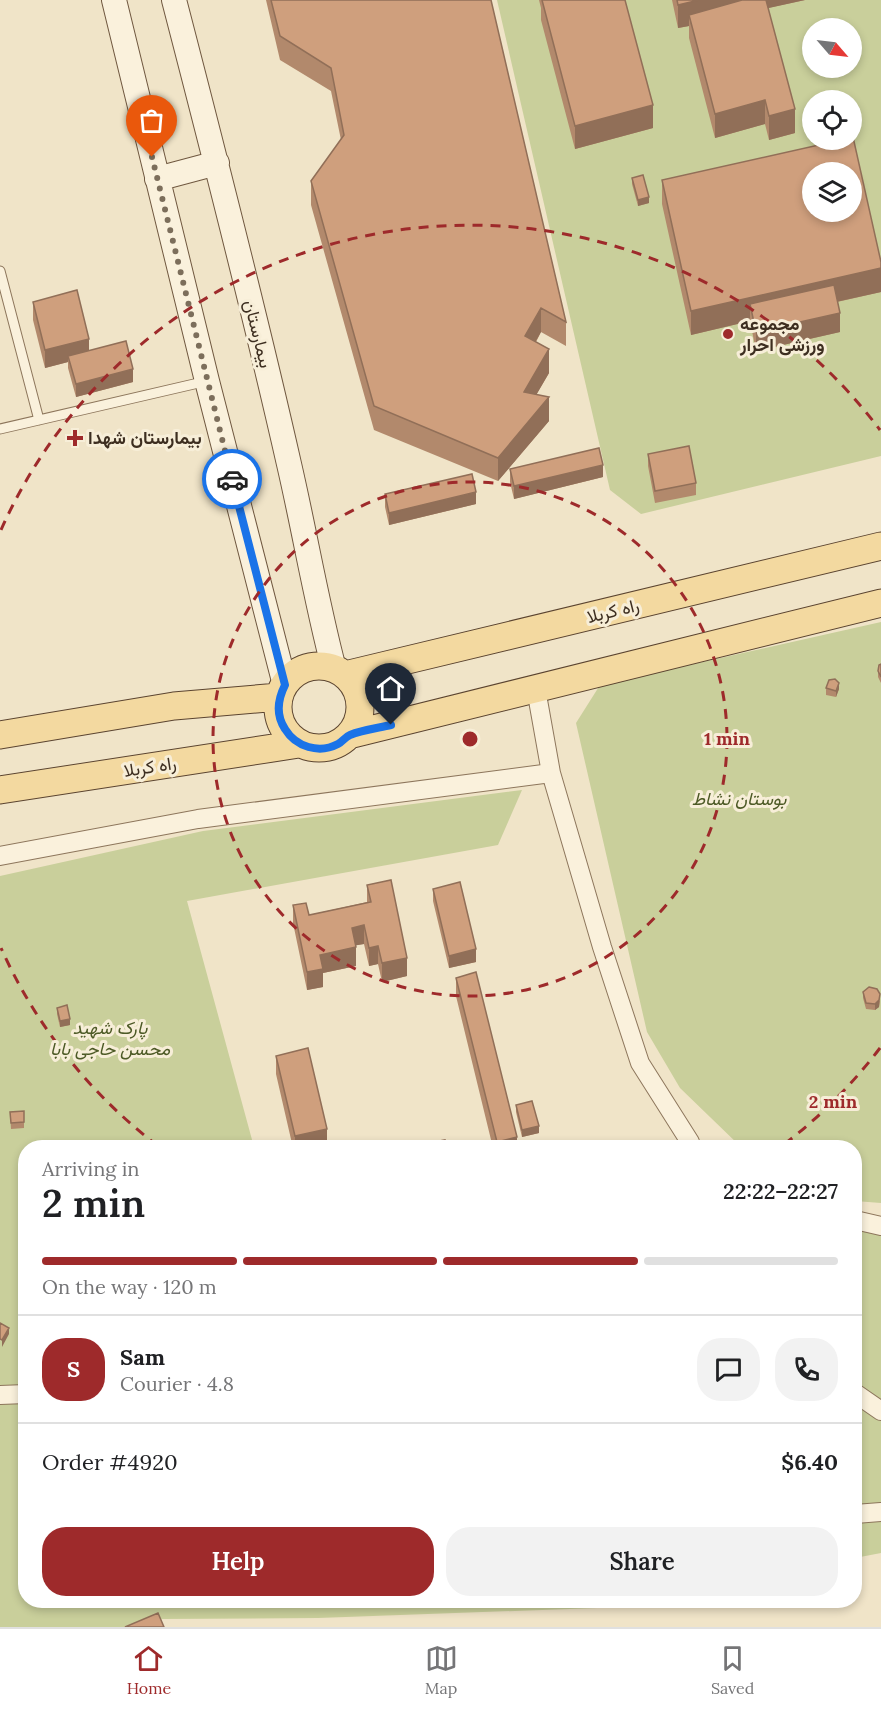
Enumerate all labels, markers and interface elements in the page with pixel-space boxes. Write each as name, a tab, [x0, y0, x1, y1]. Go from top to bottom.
north arrow	[802, 18, 862, 78]
map controls	[802, 18, 862, 222]
button: locate	[802, 90, 862, 150]
pin	[126, 95, 177, 157]
icon: bag	[135, 104, 168, 137]
button: layers	[802, 162, 862, 222]
street label: بیمارستان	[239, 297, 278, 370]
place label: مجموعه ورزشی احرار	[739, 312, 825, 356]
marker: مجموعه ورزشی احرار	[721, 327, 735, 341]
place label: بیمارستان شهدا	[88, 426, 202, 449]
marker: بیمارستان شهدا	[66, 429, 84, 447]
courier	[202, 449, 262, 509]
icon: car	[216, 463, 249, 496]
street label: راه کربلا	[584, 593, 641, 628]
pin	[365, 663, 416, 725]
icon: home	[374, 672, 407, 705]
text: 1 min	[704, 727, 750, 750]
centre of rings	[460, 729, 480, 749]
street label: راه کربلا	[122, 751, 178, 782]
park label: بوستان نشاط	[692, 787, 787, 810]
park label: پارک شهید محسن حاجی بابا	[50, 1016, 170, 1060]
text: 2 min	[809, 1090, 858, 1113]
text: Arriving in	[42, 1156, 139, 1181]
text: 22:22–22:27	[723, 1177, 838, 1205]
text: 2 min	[42, 1178, 145, 1228]
text: On the way · 120 m	[42, 1274, 217, 1299]
button: chat	[697, 1338, 760, 1401]
button: phone	[775, 1338, 838, 1401]
text: Sam	[120, 1343, 165, 1371]
text: S	[67, 1355, 80, 1383]
text: Courier · 4.8	[120, 1371, 234, 1396]
text: Order #4920	[42, 1448, 178, 1476]
text: $6.40	[781, 1448, 838, 1476]
button: Help	[42, 1527, 434, 1596]
button: Share	[446, 1527, 838, 1596]
tab: Home	[127, 1642, 171, 1698]
tab: Map	[425, 1642, 458, 1698]
tab: Saved	[711, 1642, 754, 1698]

